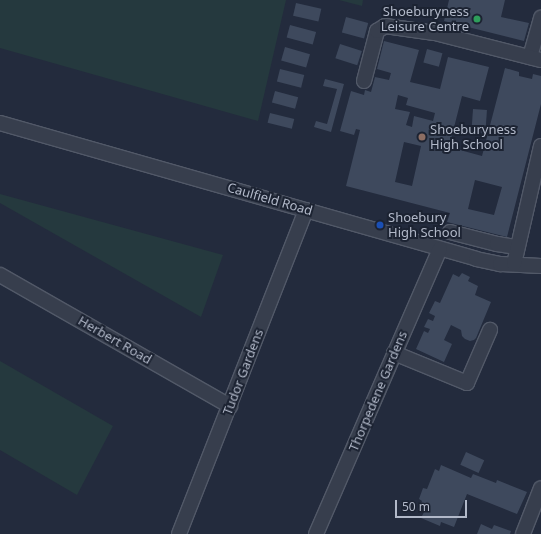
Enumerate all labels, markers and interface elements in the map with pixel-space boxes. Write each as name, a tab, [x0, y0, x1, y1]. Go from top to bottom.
place label: Shoeburyness Leisure Centre	[381, 4, 469, 35]
marker: Shoeburyness Leisure Centre	[472, 14, 482, 24]
place label: Shoeburyness High School	[430, 122, 516, 153]
marker: Shoeburyness High School	[417, 132, 427, 142]
street label: Caulfield Road	[226, 179, 314, 219]
place label: Shoebury High School	[388, 210, 461, 241]
marker: Shoebury High School	[375, 220, 385, 230]
street label: Herbert Road	[75, 313, 155, 367]
street label: Tudor Gardens	[219, 327, 267, 417]
street label: Thorpedene Gardens	[346, 328, 410, 454]
scale bar	[397, 492, 469, 518]
text: 50 m	[402, 498, 430, 515]

